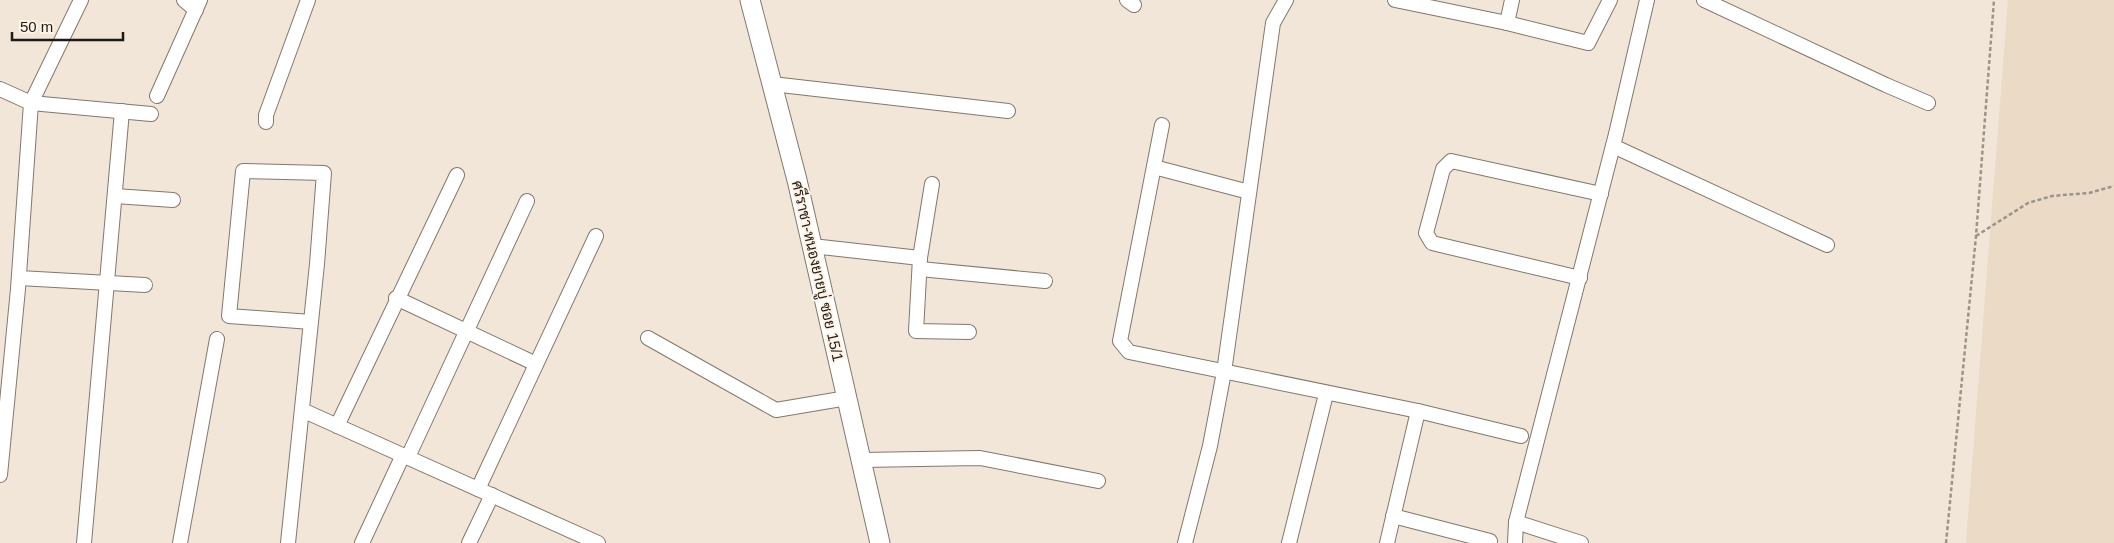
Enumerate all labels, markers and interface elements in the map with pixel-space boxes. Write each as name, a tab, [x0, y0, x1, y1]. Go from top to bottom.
scale bar	[12, 10, 124, 42]
text: 50 m	[20, 18, 53, 35]
street label: ศรีราชา-หนองยายบู่ ซอย 15/1	[787, 179, 848, 364]

